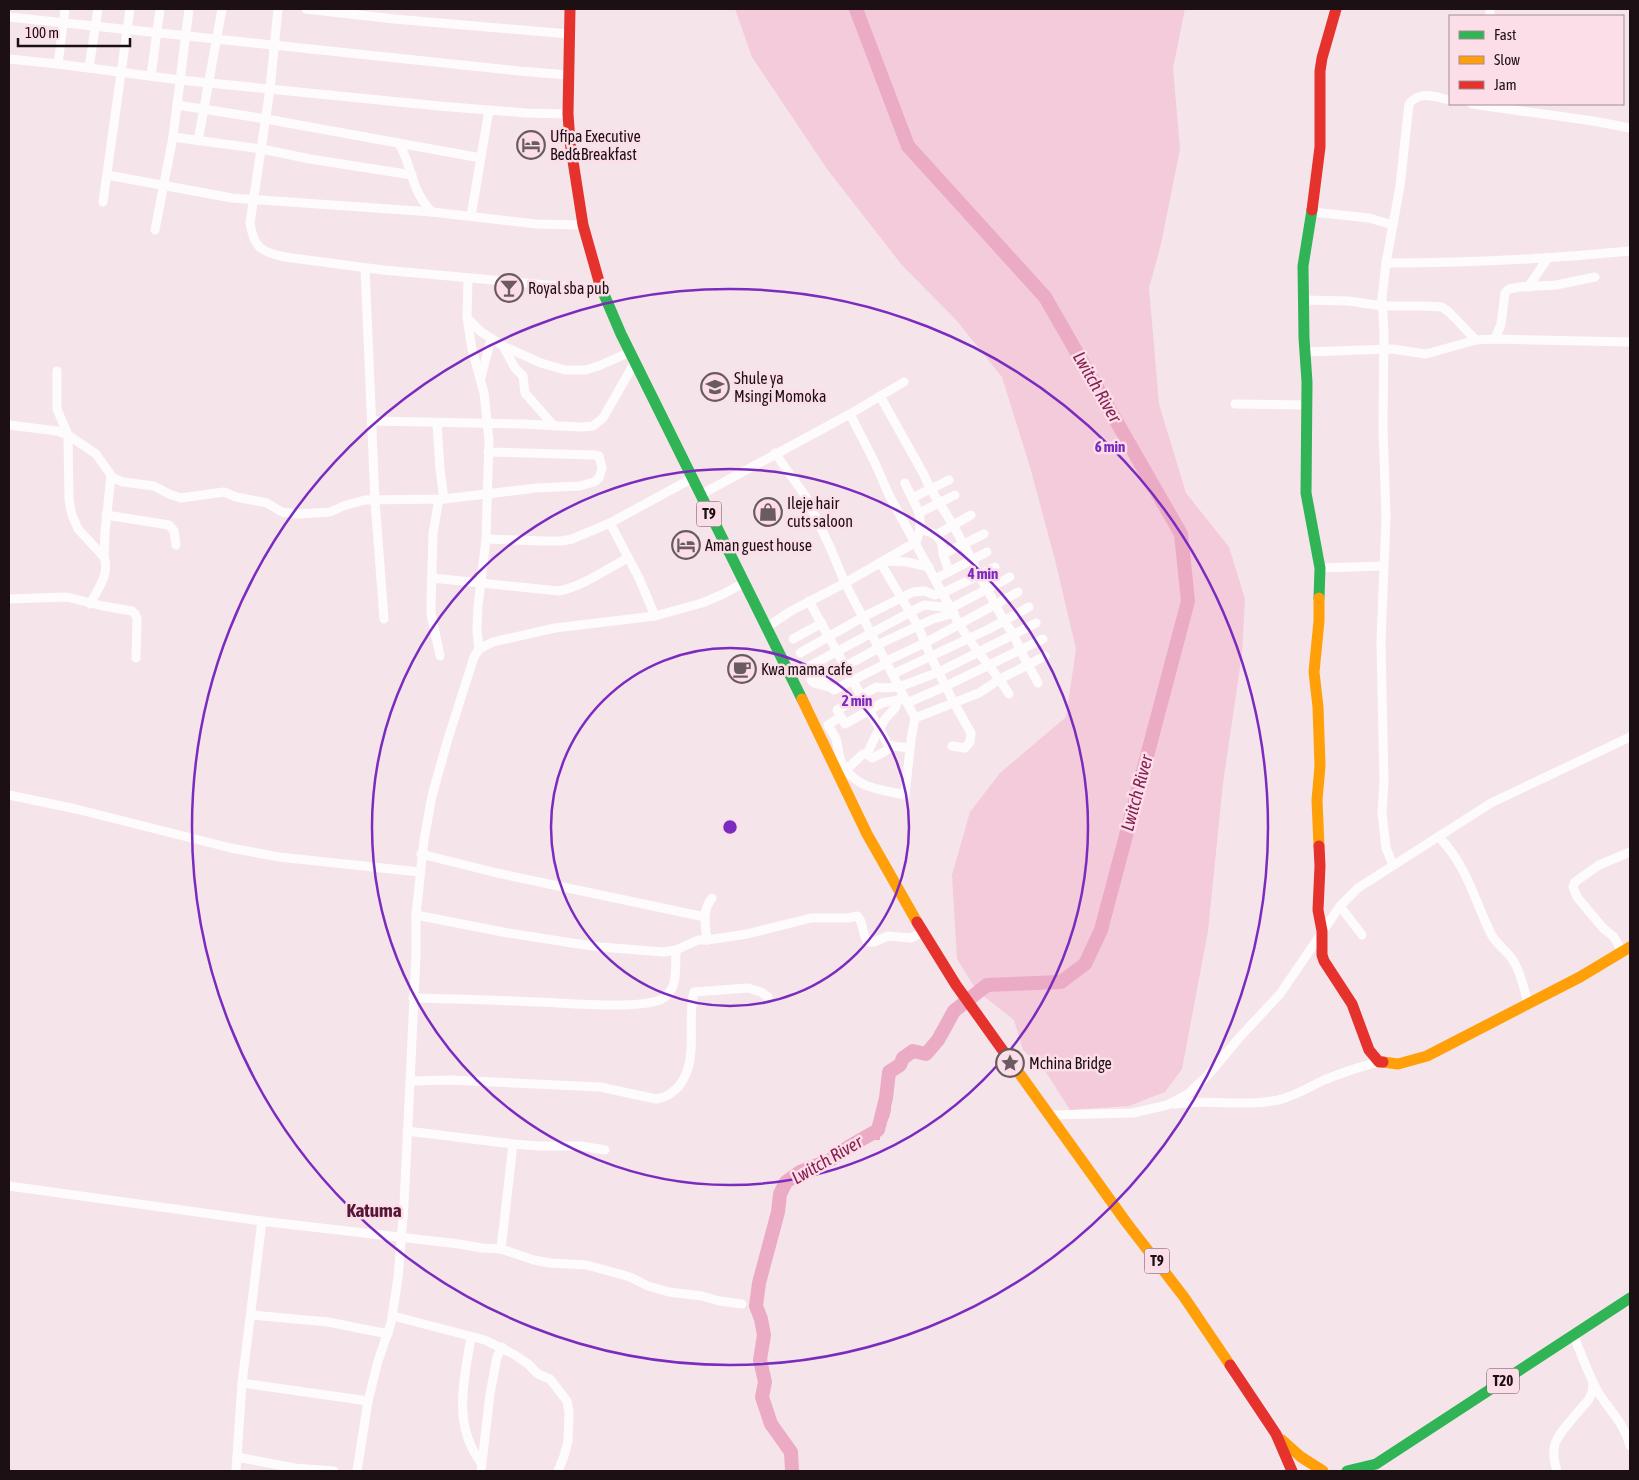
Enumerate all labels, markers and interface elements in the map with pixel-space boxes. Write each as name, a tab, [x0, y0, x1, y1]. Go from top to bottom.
scale bar	[18, 15, 130, 47]
legend	[1449, 15, 1624, 105]
text: 100 m	[25, 24, 59, 41]
text: Fast	[1494, 26, 1516, 43]
text: Slow	[1494, 51, 1520, 68]
text: Jam	[1494, 76, 1517, 93]
place label: Ufipa Executive Bed&Breakfast	[550, 127, 641, 163]
hotel icon: Ufipa Executive Bed&Breakfast	[516, 130, 546, 160]
bar icon: Royal sba pub	[494, 273, 524, 303]
place label: Royal sba pub	[528, 279, 609, 298]
water label: Lwitch River	[1069, 348, 1126, 426]
place label: Shule ya Msingi Momoka	[734, 369, 826, 406]
school or university icon: Shule ya Msingi Momoka	[700, 372, 730, 402]
text: 6 min	[1095, 438, 1125, 455]
place label: Ileje hair cuts saloon	[787, 494, 853, 530]
shop icon: Ileje hair cuts saloon	[753, 497, 783, 527]
road number: T9	[696, 502, 722, 526]
hotel icon: Aman guest house	[671, 530, 701, 560]
place label: Aman guest house	[705, 536, 812, 555]
text: 4 min	[967, 565, 998, 582]
cafe icon: Kwa mama cafe	[727, 654, 757, 684]
place label: Kwa mama cafe	[761, 660, 853, 678]
text: 2 min	[842, 692, 872, 709]
water label: Lwitch River	[1116, 752, 1157, 833]
centre of rings	[721, 818, 739, 836]
place icon: Mchina Bridge	[995, 1048, 1025, 1078]
place label: Mchina Bridge	[1029, 1054, 1112, 1073]
water label: Lwitch River	[788, 1131, 866, 1188]
district label: Katuma	[347, 1199, 402, 1221]
road number: T9	[1144, 1248, 1170, 1274]
road number: T20	[1487, 1368, 1519, 1394]

